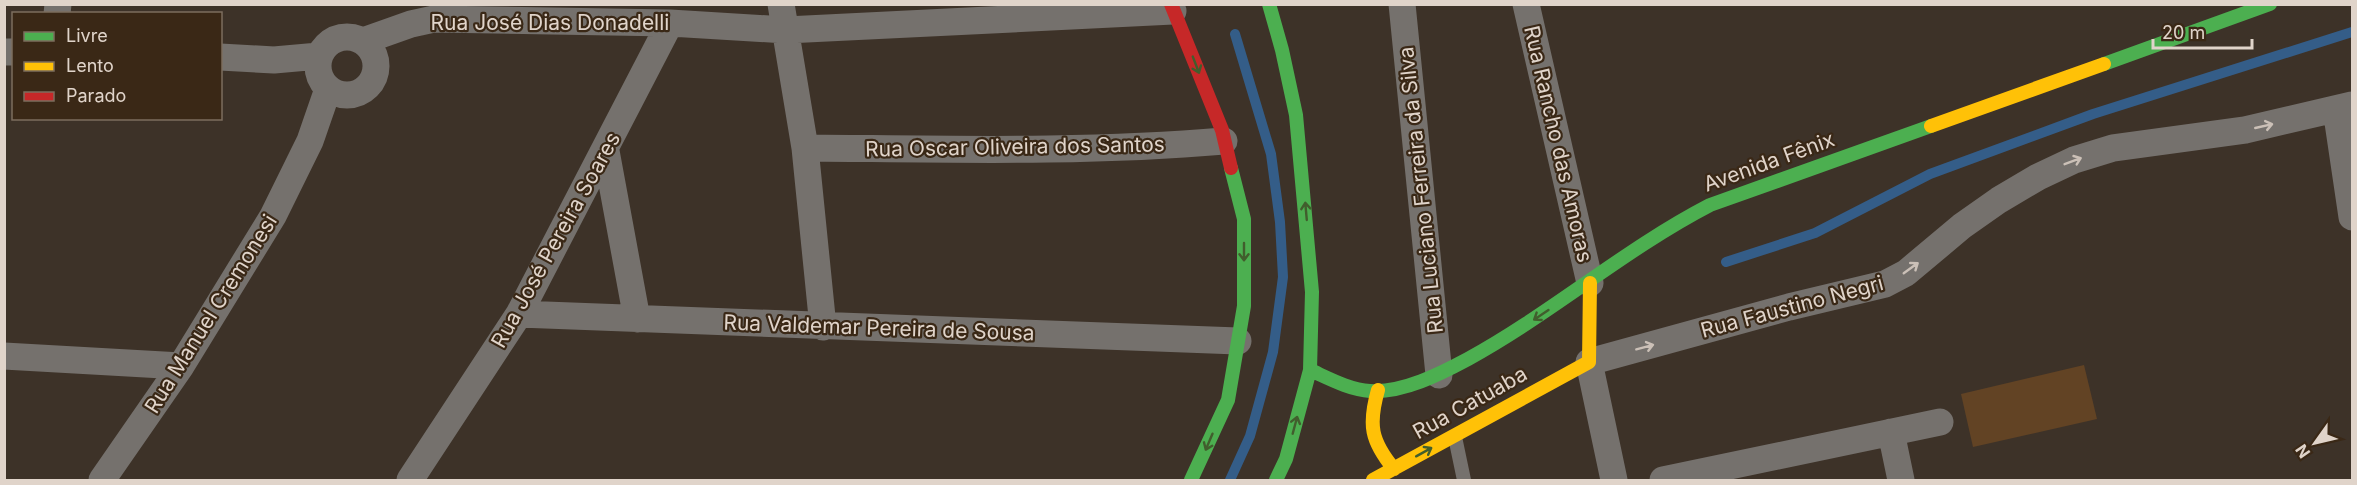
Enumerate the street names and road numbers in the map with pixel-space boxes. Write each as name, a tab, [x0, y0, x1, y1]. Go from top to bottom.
street label: Rua José Dias Donadelli	[431, 10, 669, 35]
street label: Rua Rancho das Amoras	[1519, 23, 1598, 265]
street label: Rua Luciano Ferreira da Silva	[1393, 46, 1448, 335]
street label: Avenida Fênix	[1700, 126, 1838, 197]
street label: Rua José Pereira Soares	[486, 128, 625, 352]
street label: Rua Oscar Oliveira dos Santos	[865, 131, 1165, 162]
street label: Rua Manuel Cremonesi	[139, 210, 282, 418]
street label: Rua Faustino Negri	[1698, 270, 1886, 343]
street label: Rua Valdemar Pereira de Sousa	[723, 310, 1035, 345]
street label: Rua Catuaba	[1408, 361, 1531, 444]

